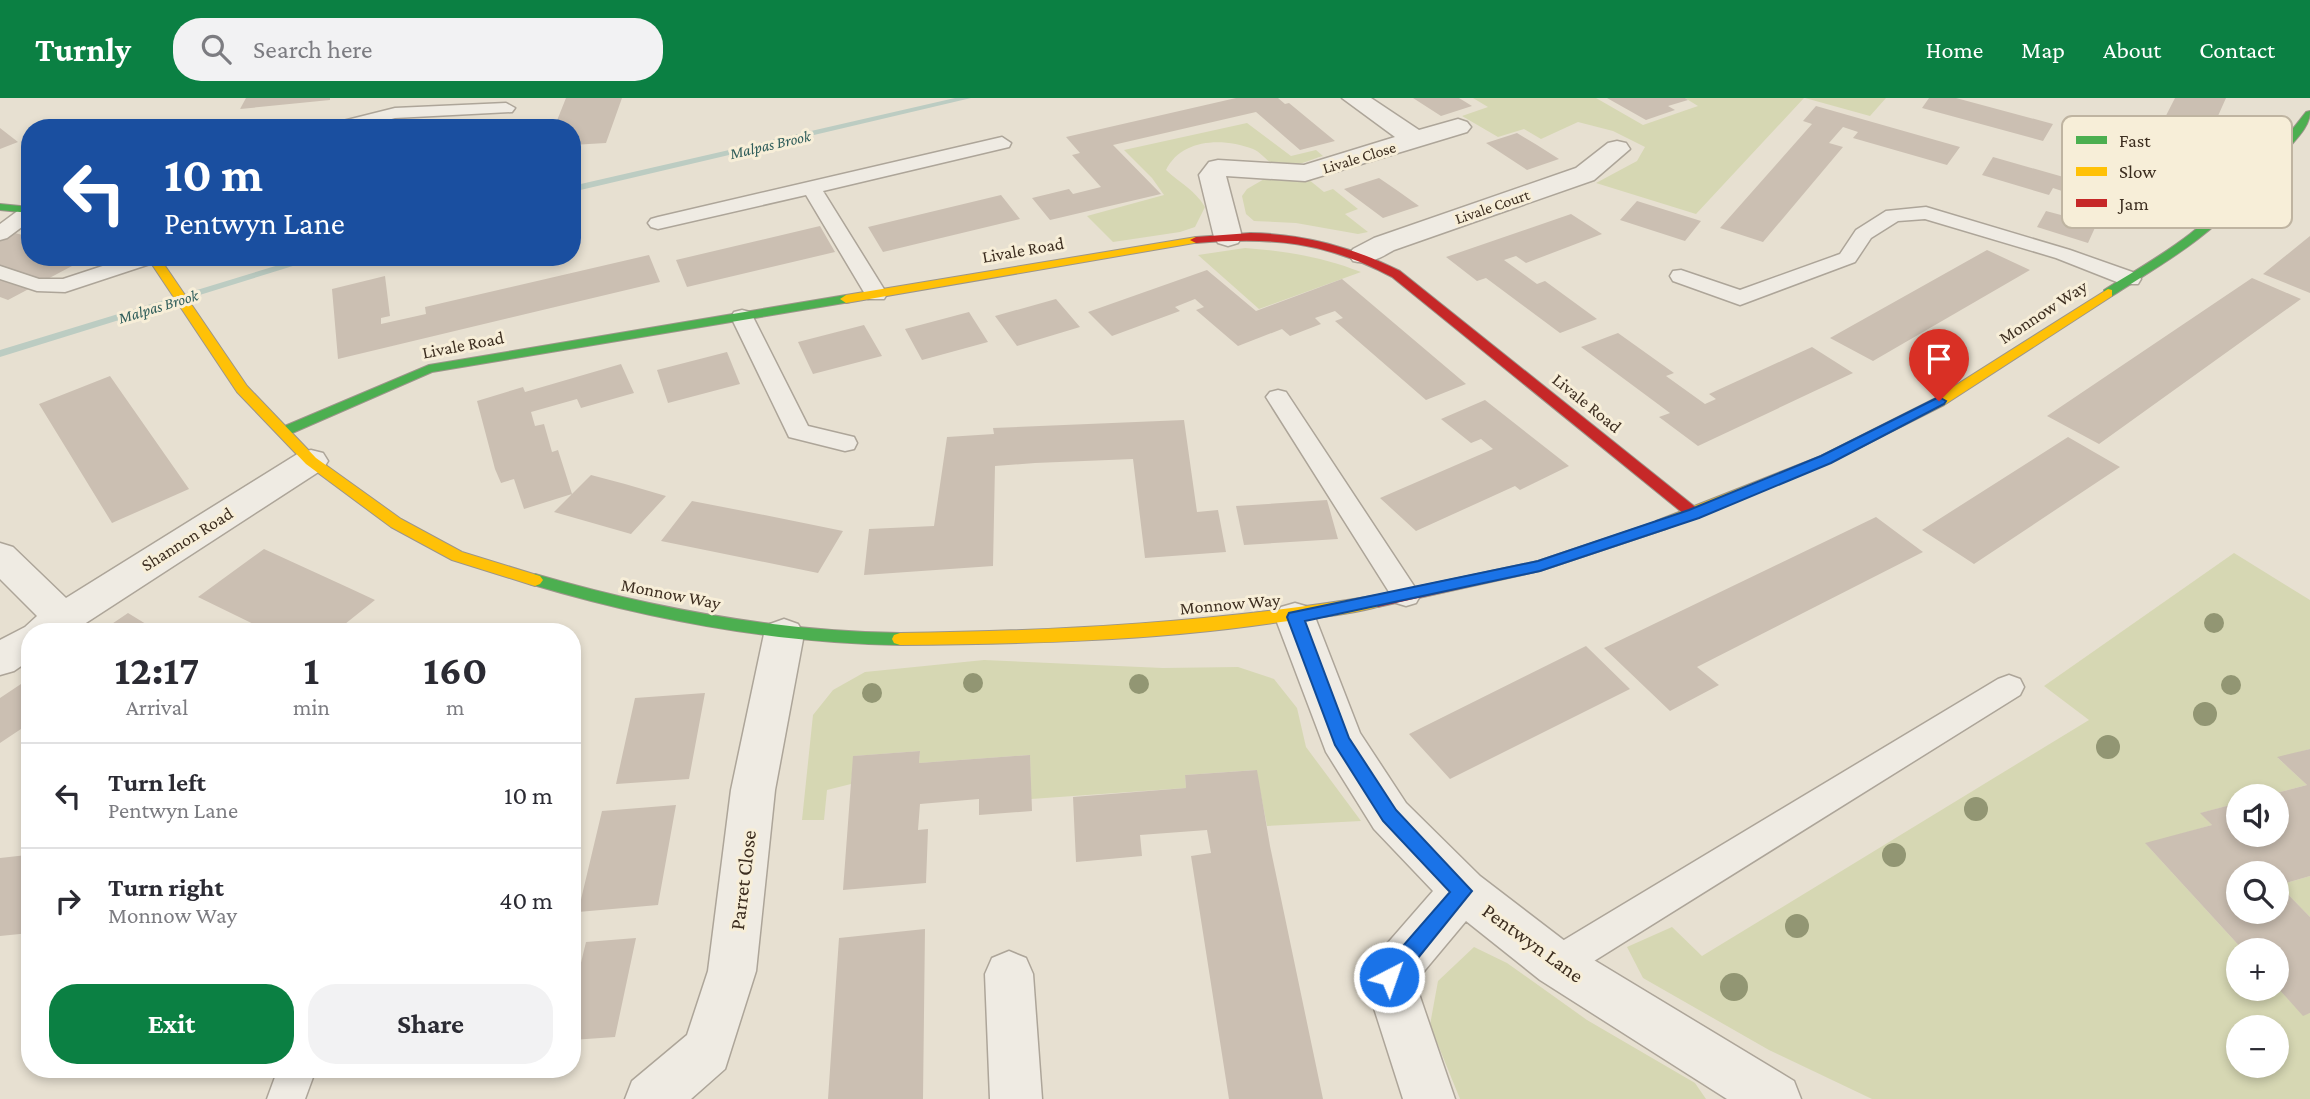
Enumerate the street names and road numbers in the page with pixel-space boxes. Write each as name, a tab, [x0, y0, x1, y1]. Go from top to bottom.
street label: Livale Close	[1320, 138, 1398, 177]
street label: Livale Court	[1453, 186, 1532, 227]
street label: Livale Road	[981, 233, 1066, 267]
street label: Monnow Way	[1995, 276, 2091, 348]
street label: Livale Road	[420, 327, 506, 363]
street label: Livale Road	[1549, 369, 1626, 437]
street label: Shannon Road	[138, 503, 237, 575]
street label: Monnow Way	[620, 575, 723, 614]
street label: Monnow Way	[1179, 590, 1282, 618]
street label: Parret Close	[725, 829, 761, 931]
street label: Pentwyn Lane	[1478, 898, 1588, 988]

